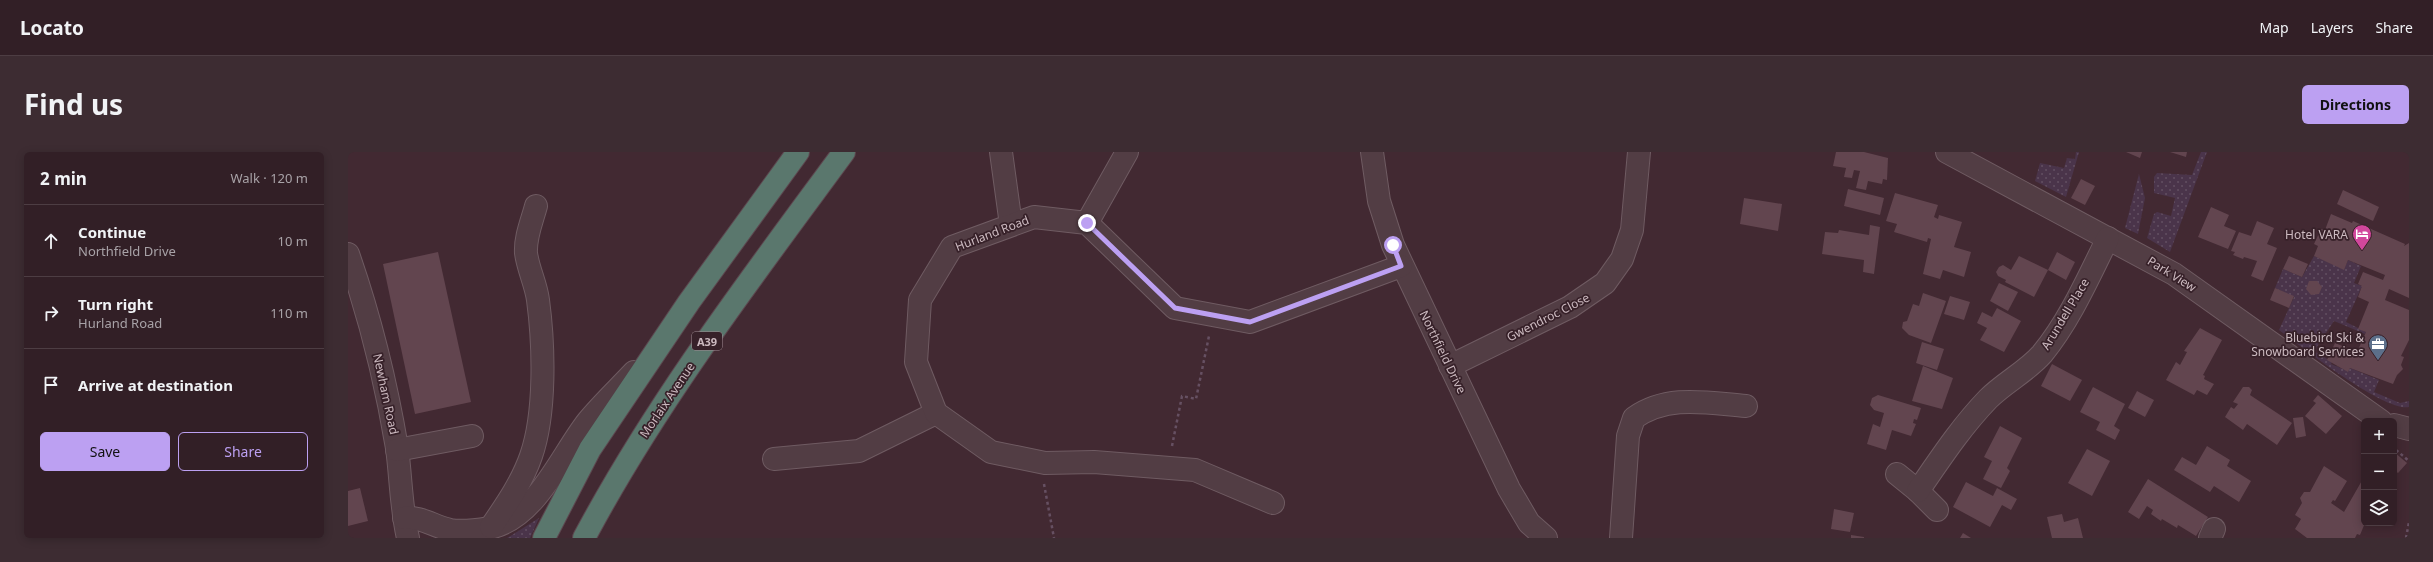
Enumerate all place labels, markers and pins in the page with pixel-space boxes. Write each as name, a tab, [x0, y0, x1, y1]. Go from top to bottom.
hotel icon: Hotel VARA	[2351, 223, 2373, 251]
place label: Hotel VARA	[2285, 226, 2348, 243]
place label: Bluebird Ski & Snowboard Services	[2251, 329, 2364, 360]
office icon: Bluebird Ski & Snowboard Services	[2367, 333, 2389, 361]

